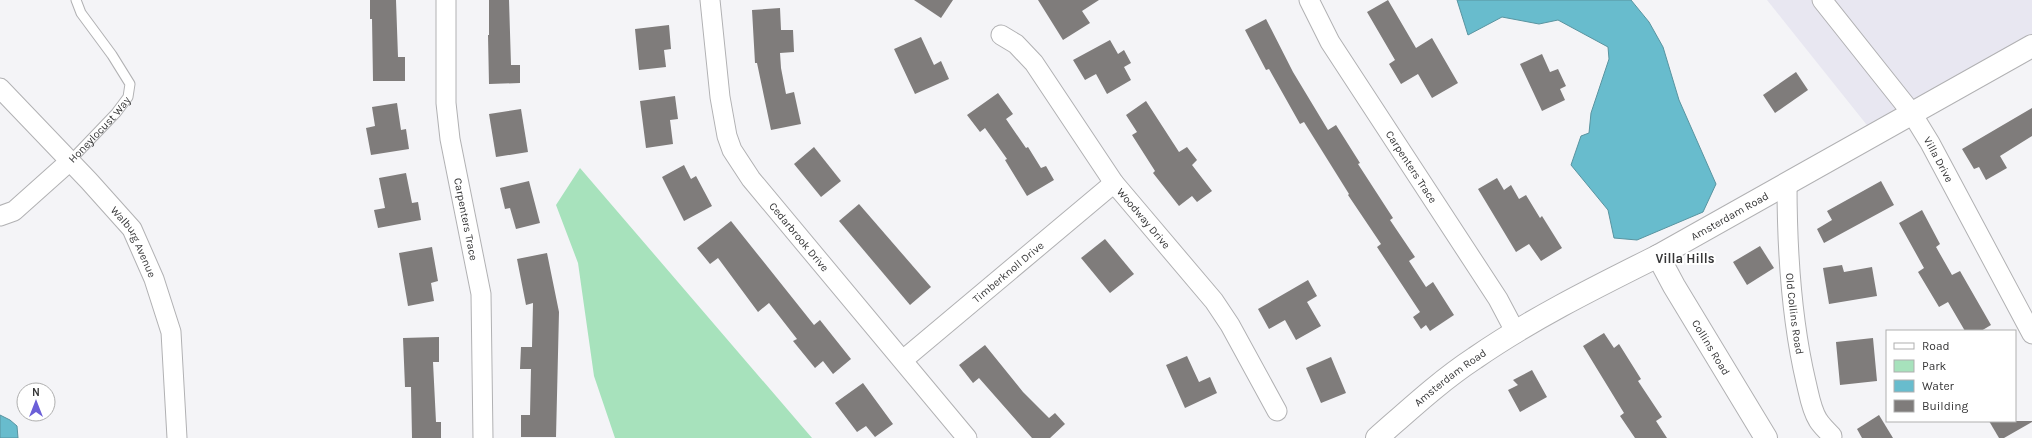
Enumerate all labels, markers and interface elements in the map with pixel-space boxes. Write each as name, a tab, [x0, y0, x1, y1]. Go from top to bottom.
street label: Honeylocust Way	[66, 94, 133, 166]
street label: Carpenters Trace	[1383, 128, 1440, 206]
street label: Villa Drive	[1921, 134, 1956, 185]
street label: Carpenters Trace	[451, 177, 480, 262]
street label: Woodway Drive	[1114, 185, 1173, 252]
street label: Amsterdam Road	[1689, 189, 1771, 243]
street label: Cedarbrook Drive	[766, 200, 832, 275]
street label: Walburg Avenue	[108, 204, 159, 280]
street label: Timberknoll Drive	[970, 239, 1047, 306]
district label: Villa Hills	[1655, 251, 1715, 266]
street label: Old Collins Road	[1783, 272, 1806, 356]
street label: Collins Road	[1689, 317, 1732, 378]
legend	[1886, 330, 2016, 422]
text: Road	[1922, 339, 1950, 353]
street label: Amsterdam Road	[1412, 346, 1489, 409]
text: Park	[1922, 359, 1947, 373]
text: Water	[1922, 379, 1955, 393]
north arrow	[16, 382, 56, 422]
text: N	[32, 386, 40, 399]
text: Building	[1922, 399, 1969, 413]

